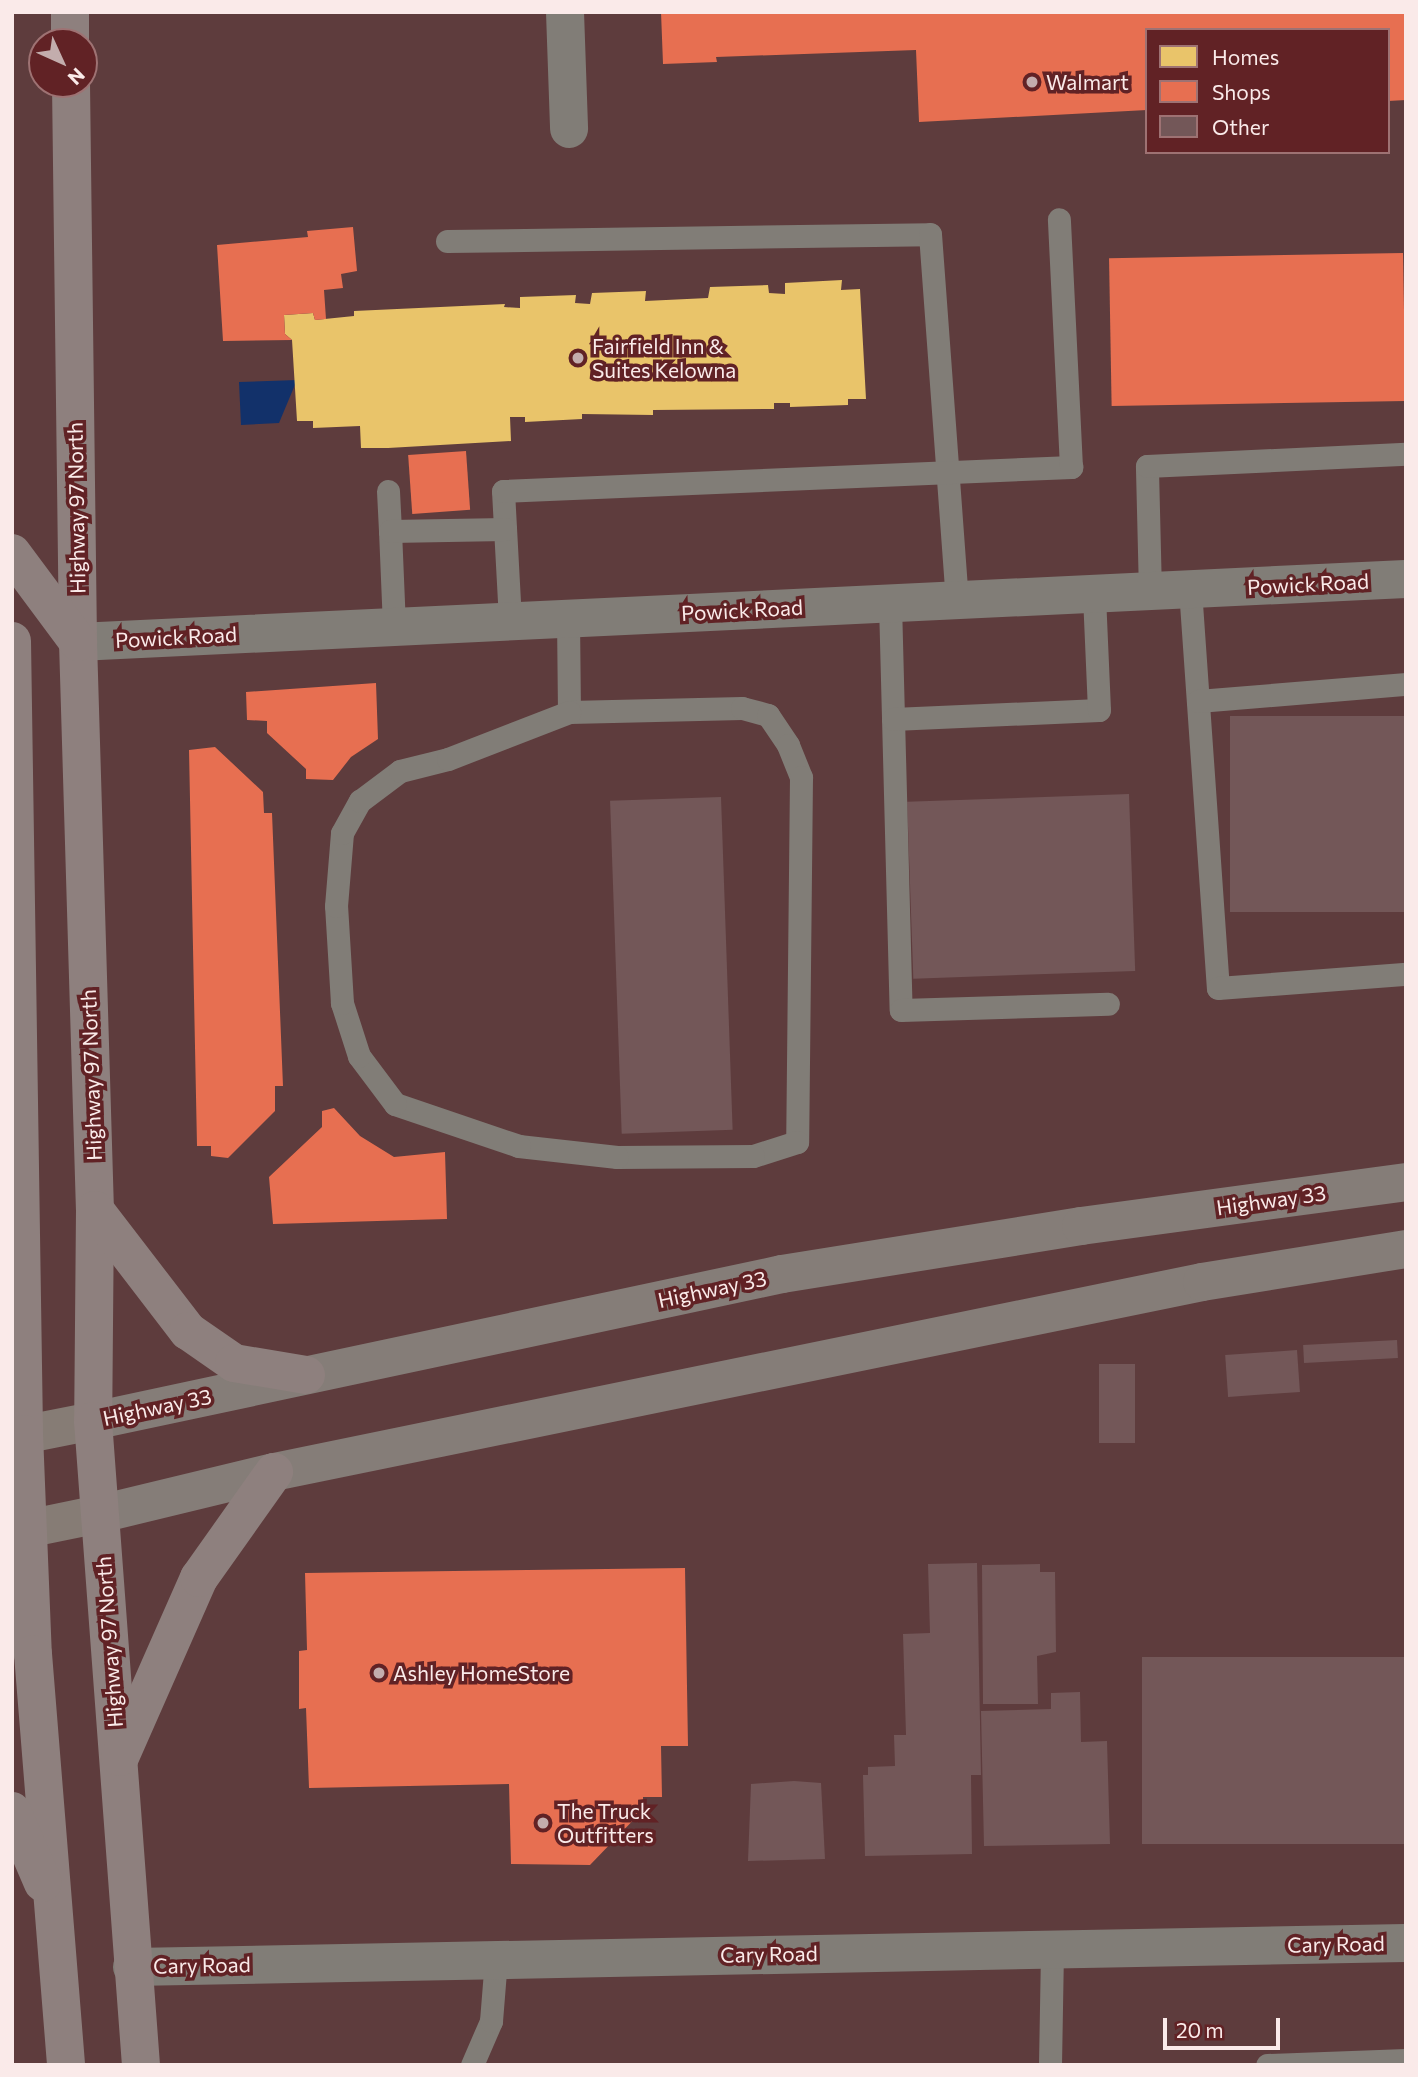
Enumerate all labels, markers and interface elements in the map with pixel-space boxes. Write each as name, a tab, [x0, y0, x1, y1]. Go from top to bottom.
north arrow	[28, 28, 98, 98]
legend	[1145, 28, 1390, 154]
text: Homes	[1212, 44, 1279, 69]
text: N	[64, 64, 90, 90]
place label: Walmart	[1046, 69, 1129, 95]
marker: Walmart	[1024, 74, 1040, 90]
text: Shops	[1212, 79, 1271, 104]
text: Other	[1212, 114, 1269, 139]
place label: Fairfield Inn & Suites Kelowna	[592, 333, 736, 383]
marker: Fairfield Inn & Suites Kelowna	[570, 350, 586, 366]
street label: Highway 97 North	[62, 422, 90, 594]
street label: Powick Road	[1246, 568, 1370, 600]
street label: Powick Road	[680, 594, 804, 626]
street label: Powick Road	[114, 621, 238, 653]
street label: Highway 97 North	[75, 989, 107, 1161]
street label: Highway 33	[1215, 1180, 1327, 1220]
street label: Highway 33	[655, 1265, 769, 1313]
street label: Highway 33	[100, 1383, 214, 1431]
street label: Highway 97 North	[90, 1555, 128, 1729]
place label: Ashley HomeStore	[393, 1660, 570, 1686]
marker: Ashley HomeStore	[371, 1665, 387, 1681]
place label: The Truck Outfitters	[557, 1798, 654, 1848]
marker: The Truck Outfitters	[535, 1815, 551, 1831]
street label: Cary Road	[1287, 1931, 1385, 1957]
street label: Cary Road	[720, 1941, 818, 1967]
street label: Cary Road	[153, 1952, 251, 1978]
scale bar	[1166, 2004, 1283, 2048]
text: 20 m	[1176, 2017, 1224, 2042]

